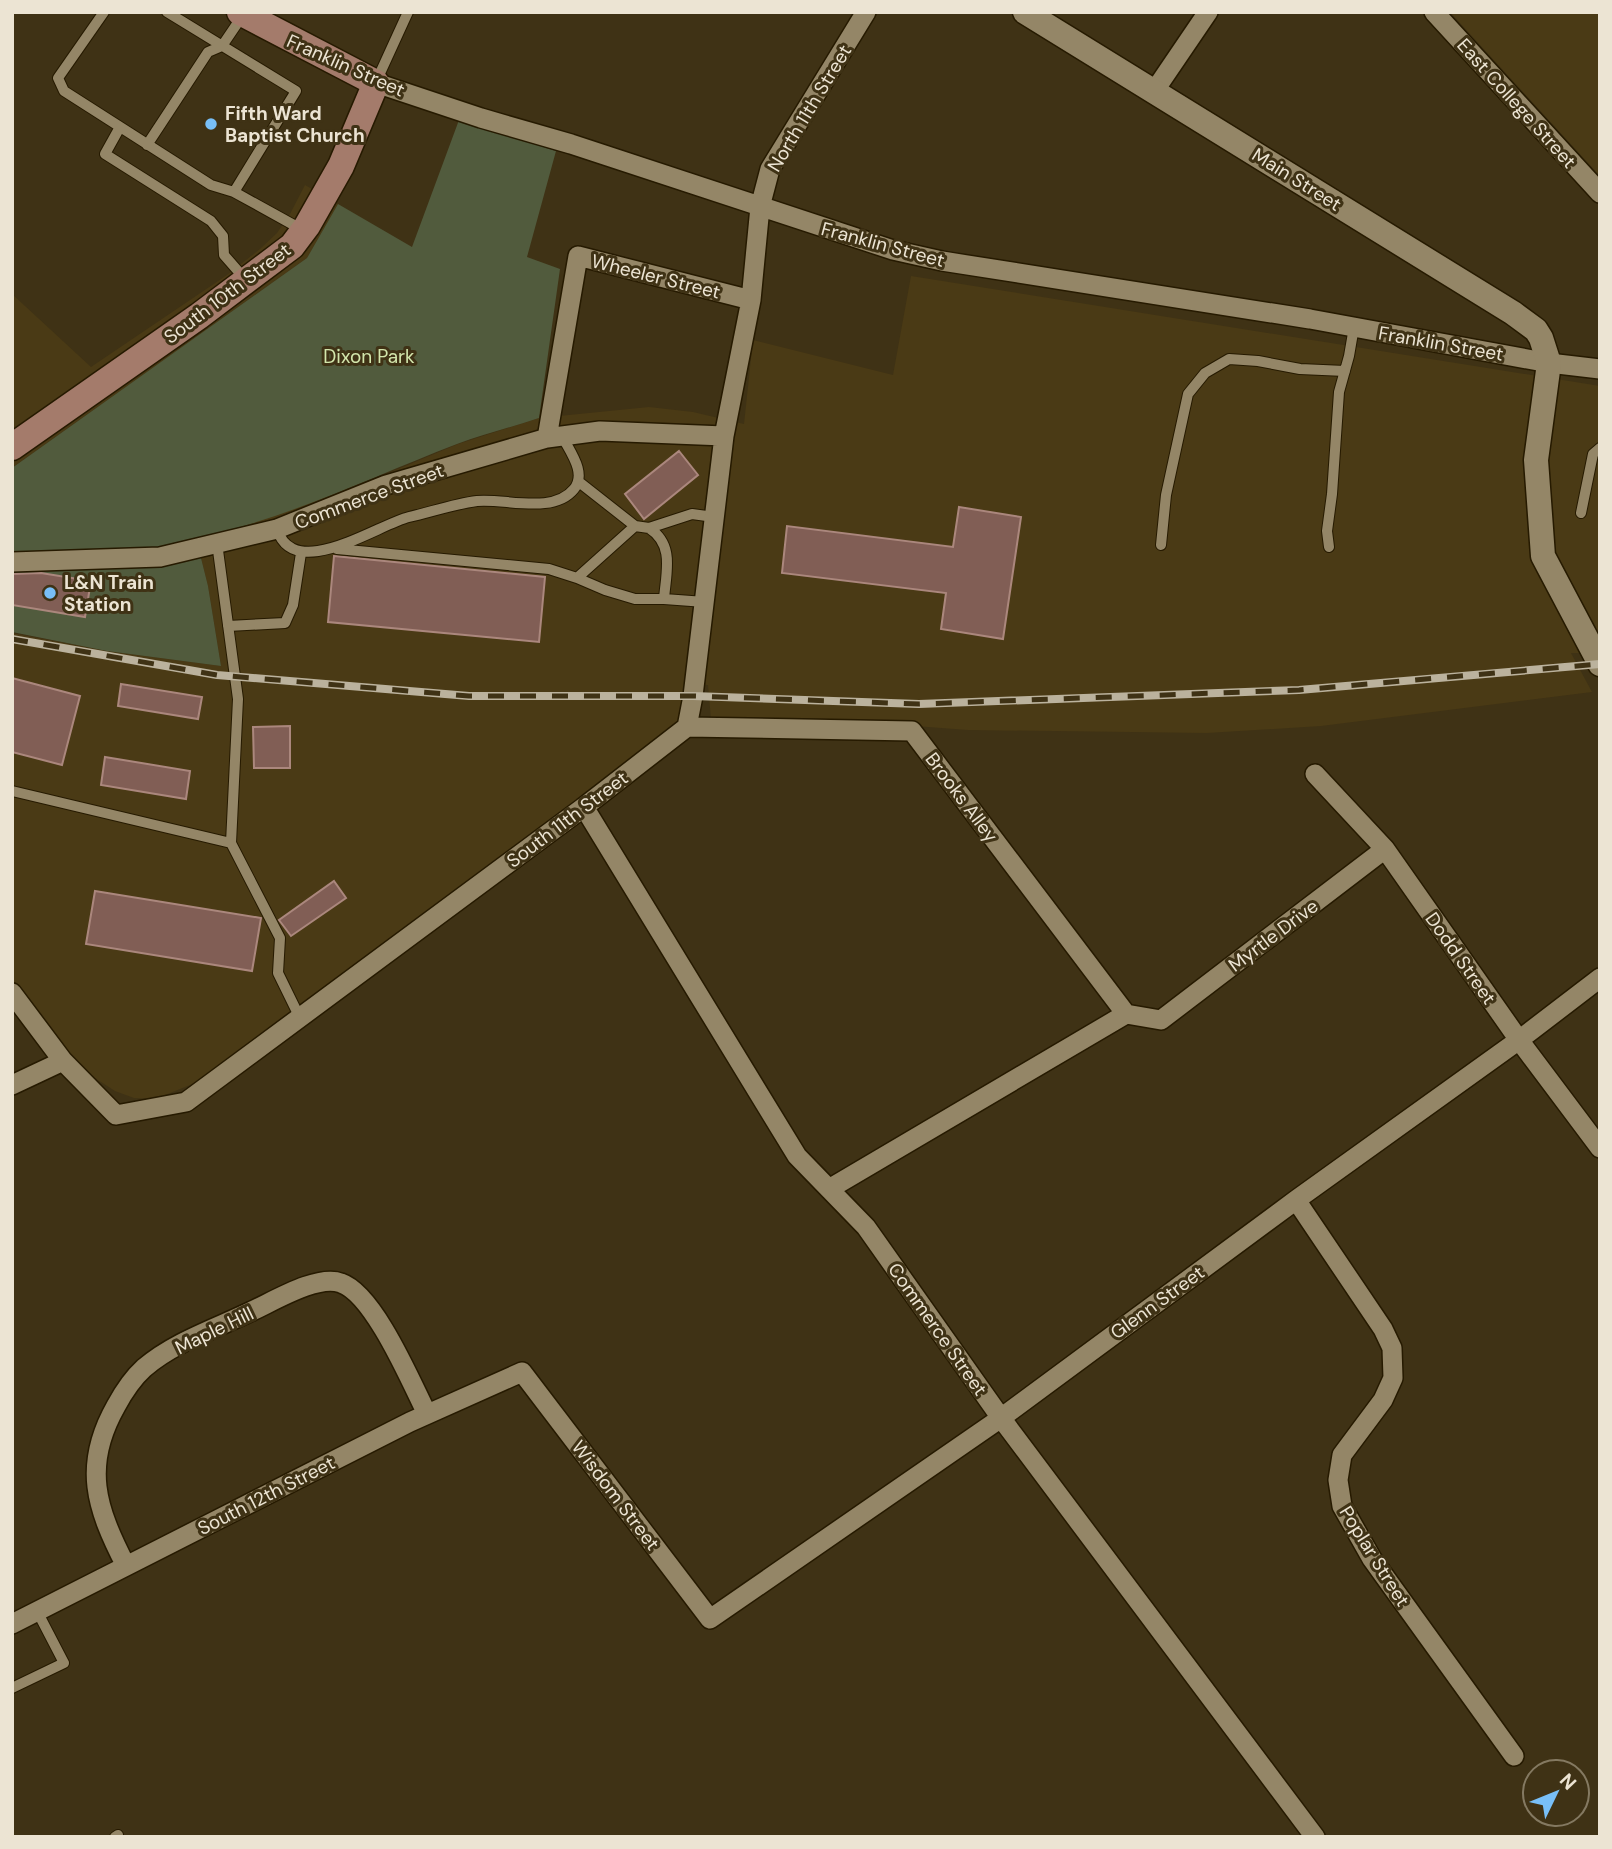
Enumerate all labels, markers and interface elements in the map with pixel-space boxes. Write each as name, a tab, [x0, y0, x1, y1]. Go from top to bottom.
street label: Franklin Street	[283, 28, 409, 103]
street label: East College Street	[1452, 33, 1582, 174]
street label: North 11th Street	[762, 40, 857, 176]
place label: Fifth Ward Baptist Church	[225, 101, 365, 148]
marker: Fifth Ward Baptist Church	[203, 116, 219, 132]
street label: Main Street	[1247, 142, 1346, 217]
street label: Franklin Street	[818, 216, 947, 273]
street label: South 10th Street	[159, 237, 296, 349]
street label: Wheeler Street	[589, 248, 723, 305]
street label: Franklin Street	[1376, 320, 1505, 367]
park label: Dixon Park	[323, 344, 415, 369]
street label: Commerce Street	[291, 458, 447, 535]
place label: L&N Train Station	[64, 570, 154, 617]
marker: L&N Train Station	[42, 585, 58, 601]
street label: Brooks Alley	[920, 747, 1004, 848]
street label: South 11th Street	[502, 766, 633, 873]
street label: Myrtle Drive	[1223, 893, 1323, 977]
street label: Dodd Street	[1420, 907, 1502, 1009]
street label: Commerce Street	[882, 1258, 993, 1401]
street label: Glenn Street	[1105, 1260, 1209, 1345]
street label: Maple Hill	[171, 1301, 258, 1360]
street label: Wisdom Street	[566, 1435, 665, 1555]
street label: South 12th Street	[193, 1450, 339, 1541]
street label: Poplar Street	[1334, 1501, 1415, 1611]
north arrow	[1521, 1758, 1591, 1828]
text: N	[1554, 1768, 1582, 1795]

